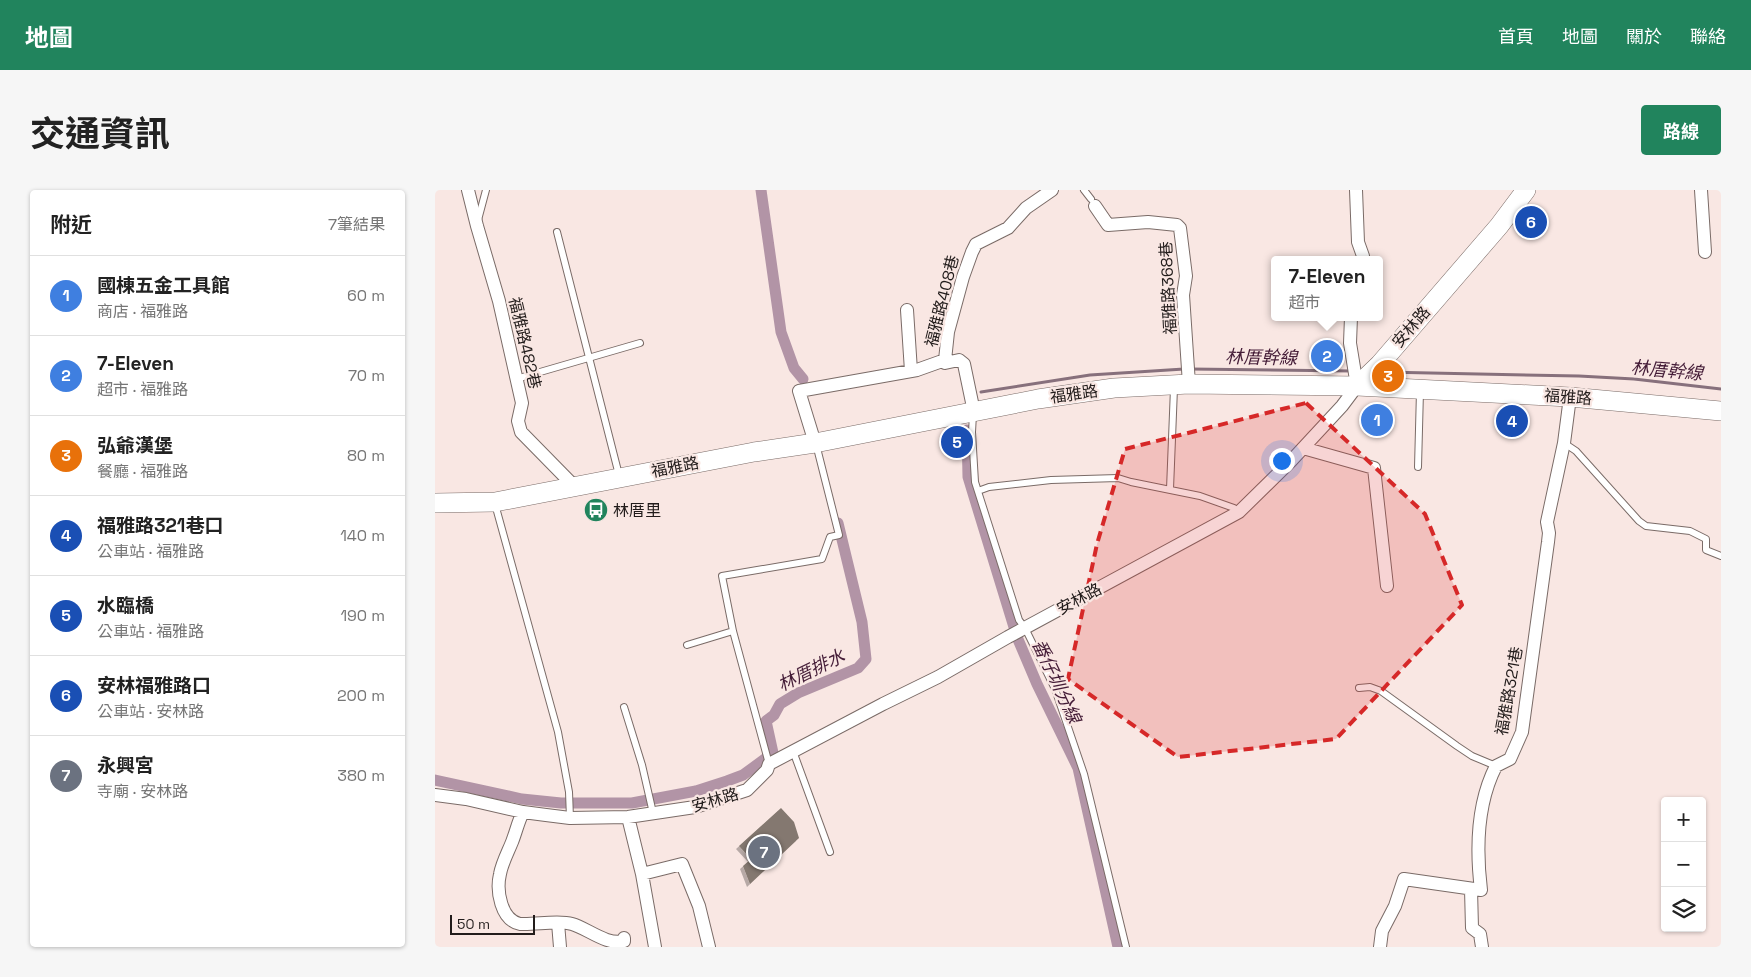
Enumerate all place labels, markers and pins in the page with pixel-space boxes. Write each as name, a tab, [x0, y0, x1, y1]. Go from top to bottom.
pin: 6	[1515, 203, 1547, 241]
pin: 2	[1311, 337, 1343, 375]
pin: 3	[1372, 357, 1404, 395]
pin: 1	[1361, 401, 1393, 439]
pin: 4	[1496, 402, 1528, 440]
pin: 5	[941, 423, 973, 461]
bus stop icon: 林厝里	[583, 497, 609, 523]
place label: 林厝里	[613, 500, 661, 521]
pin: 7	[748, 833, 780, 871]

